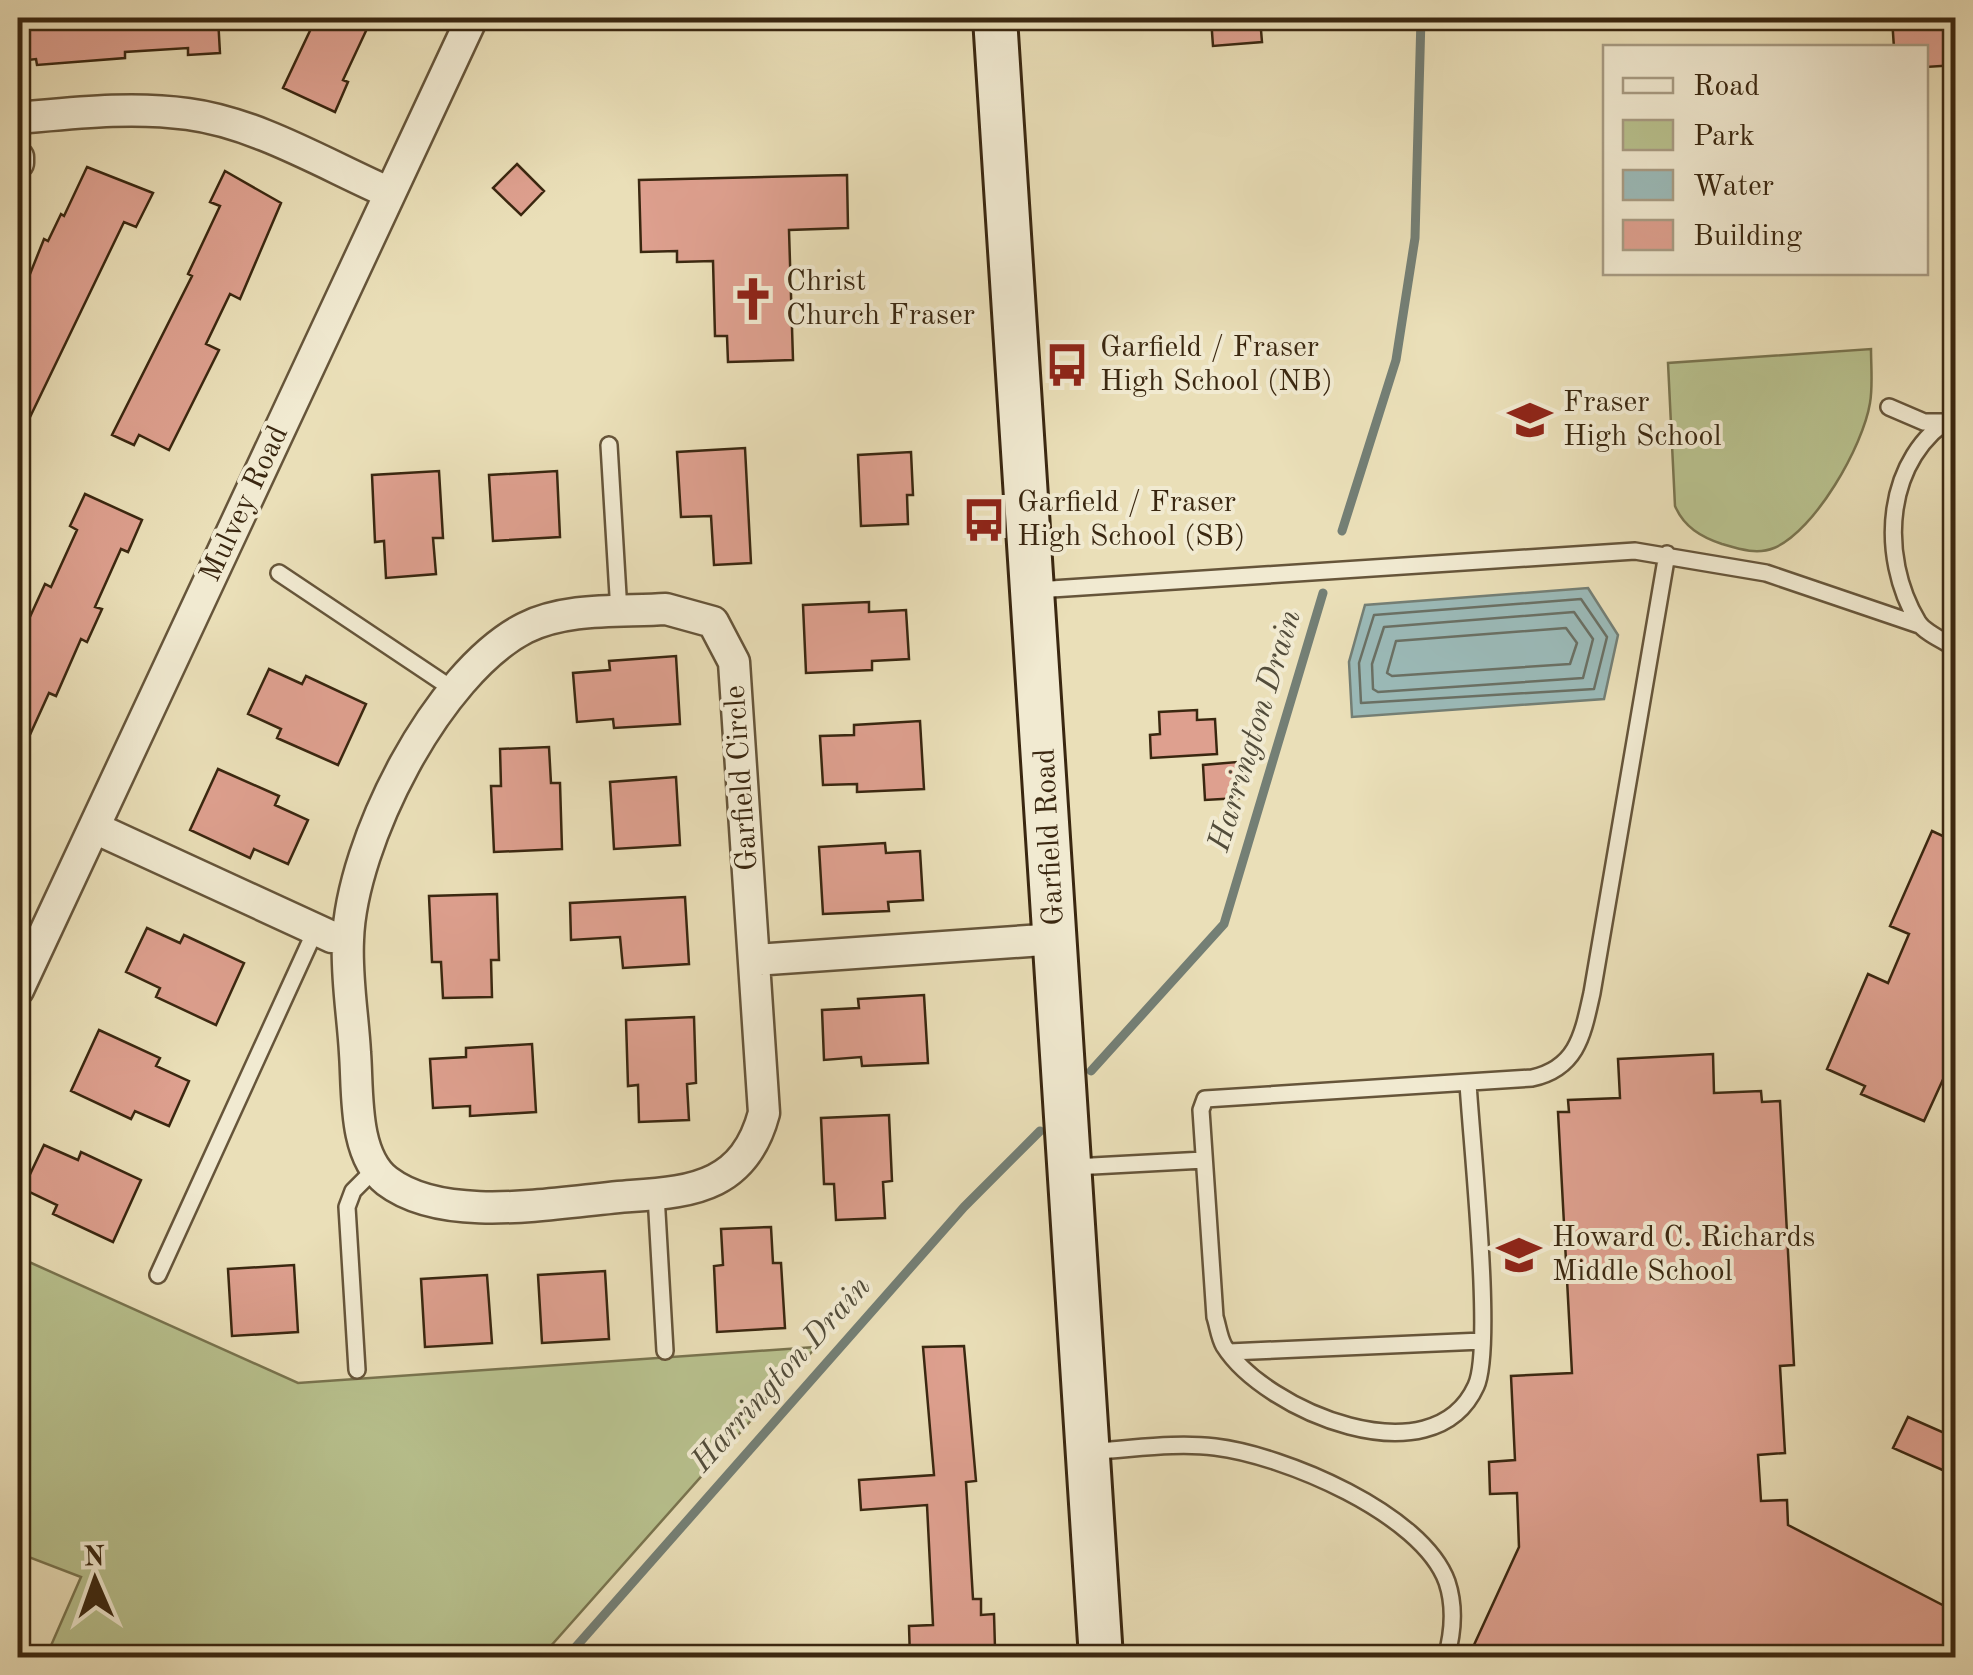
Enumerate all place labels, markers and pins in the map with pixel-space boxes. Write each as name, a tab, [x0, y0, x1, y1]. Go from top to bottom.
place label: Christ Church Fraser	[786, 267, 975, 331]
church icon: Christ Church Fraser	[729, 275, 777, 323]
place label: Garfield / Fraser High School (NB)	[1100, 333, 1333, 397]
bus stop icon: Garfield / Fraser High School (NB)	[1043, 341, 1091, 389]
place label: Fraser High School	[1563, 388, 1722, 452]
school or university icon: Fraser High School	[1506, 396, 1554, 444]
place label: Garfield / Fraser High School (SB)	[1017, 488, 1245, 552]
bus stop icon: Garfield / Fraser High School (SB)	[960, 496, 1008, 544]
place label: Howard C. Richards Middle School	[1552, 1223, 1815, 1287]
school or university icon: Howard C. Richards Middle School	[1495, 1231, 1543, 1279]

